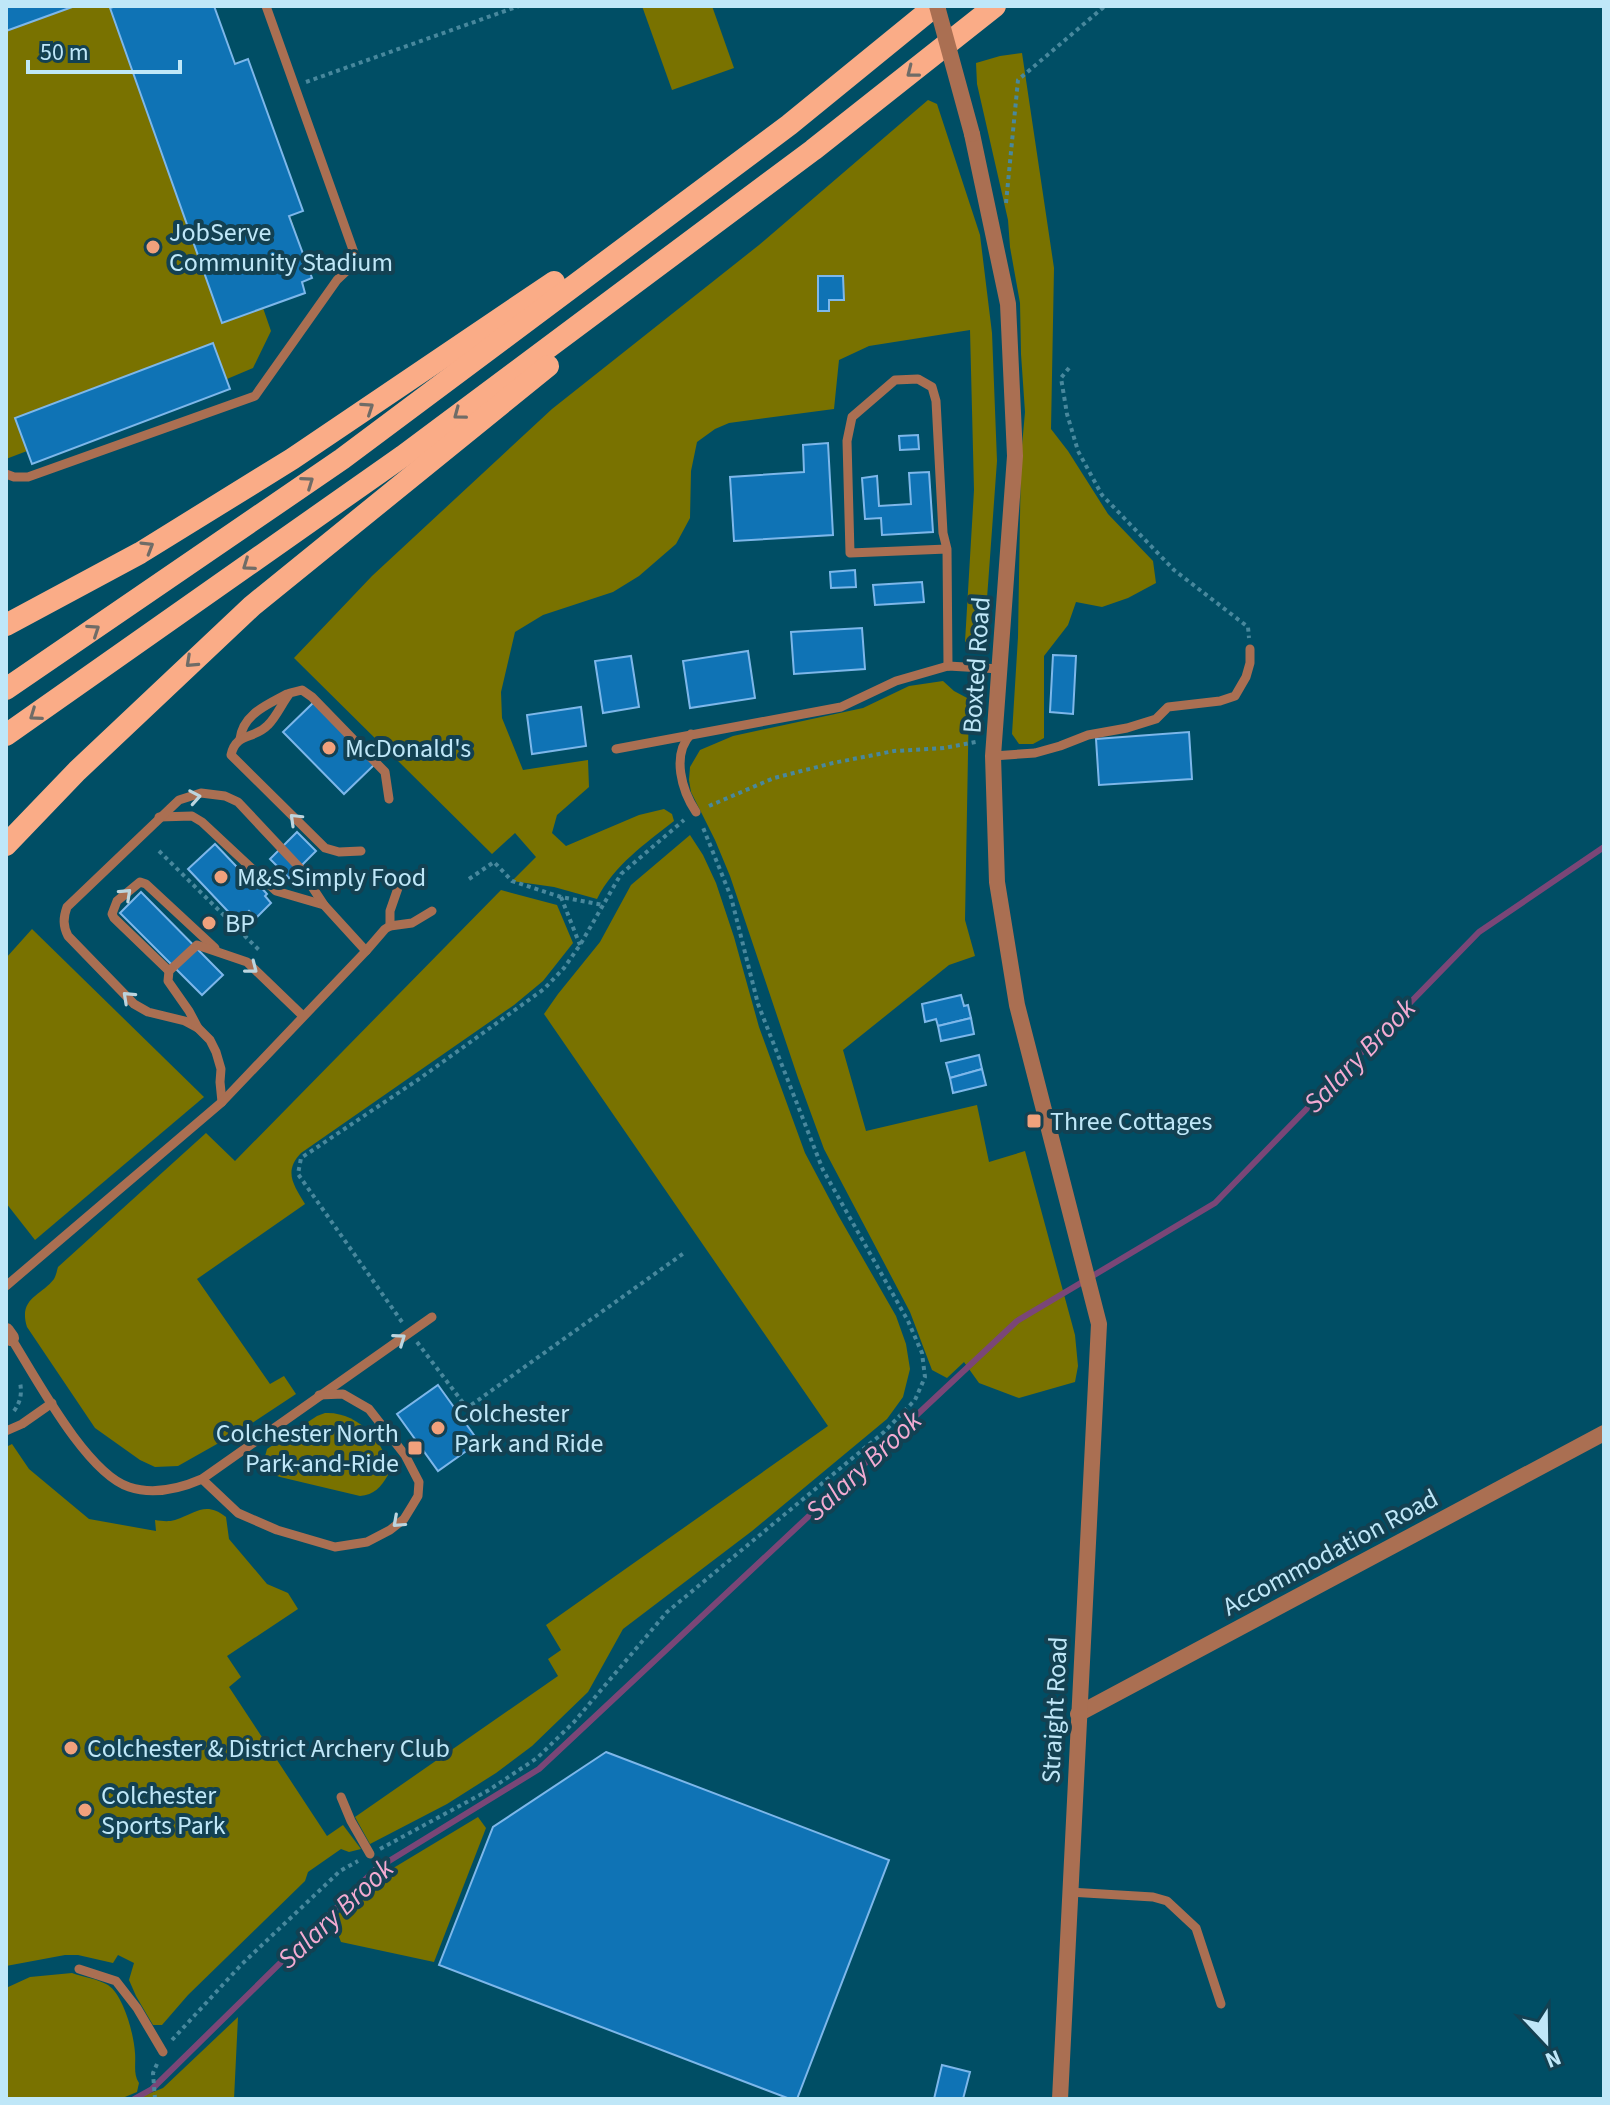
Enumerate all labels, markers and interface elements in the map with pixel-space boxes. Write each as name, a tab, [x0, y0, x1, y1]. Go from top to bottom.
scale bar	[28, 24, 180, 74]
text: 50 m	[40, 35, 89, 70]
one-way arrow	[906, 62, 921, 76]
place label: JobServe Community Stadium	[169, 214, 393, 281]
marker: JobServe Community Stadium	[144, 238, 162, 256]
one-way arrow	[359, 403, 373, 418]
one-way arrow	[453, 405, 468, 419]
one-way arrow	[299, 477, 313, 492]
one-way arrow	[139, 541, 154, 557]
one-way arrow	[242, 555, 256, 570]
street label: Boxted Road	[953, 596, 1000, 734]
one-way arrow	[85, 625, 99, 640]
one-way arrow	[185, 653, 200, 667]
one-way arrow	[29, 705, 43, 720]
place label: McDonald's	[345, 730, 471, 767]
marker: McDonald's	[320, 739, 338, 757]
one-way arrow	[188, 789, 201, 806]
one-way arrow	[290, 814, 304, 828]
place label: M&S Simply Food	[237, 859, 426, 896]
marker: M&S Simply Food	[212, 868, 230, 886]
one-way arrow	[117, 889, 131, 904]
place label: BP	[225, 905, 255, 942]
marker: BP	[200, 914, 218, 932]
one-way arrow	[243, 959, 258, 973]
water label: Salary Brook	[1294, 989, 1425, 1122]
one-way arrow	[123, 992, 137, 1007]
place label: Three Cottages	[1050, 1103, 1213, 1140]
marker: Three Cottages	[1025, 1112, 1043, 1130]
one-way arrow	[392, 1334, 406, 1349]
place label: Colchester Park and Ride	[454, 1395, 603, 1462]
water label: Salary Brook	[797, 1401, 931, 1530]
place label: Colchester North Park-and-Ride	[216, 1415, 399, 1482]
marker: Colchester Park and Ride	[429, 1419, 447, 1437]
marker: Colchester North Park-and-Ride	[406, 1439, 424, 1457]
street label: Accommodation Road	[1216, 1480, 1445, 1625]
one-way arrow	[393, 1513, 407, 1527]
street label: Straight Road	[1032, 1636, 1077, 1784]
place label: Colchester & District Archery Club	[87, 1730, 450, 1767]
marker: Colchester & District Archery Club	[62, 1739, 80, 1757]
place label: Colchester Sports Park	[101, 1777, 226, 1844]
marker: Colchester Sports Park	[76, 1801, 94, 1819]
water label: Salary Brook	[269, 1849, 403, 1978]
north arrow	[1506, 2001, 1586, 2081]
text: N	[1540, 2041, 1566, 2076]

